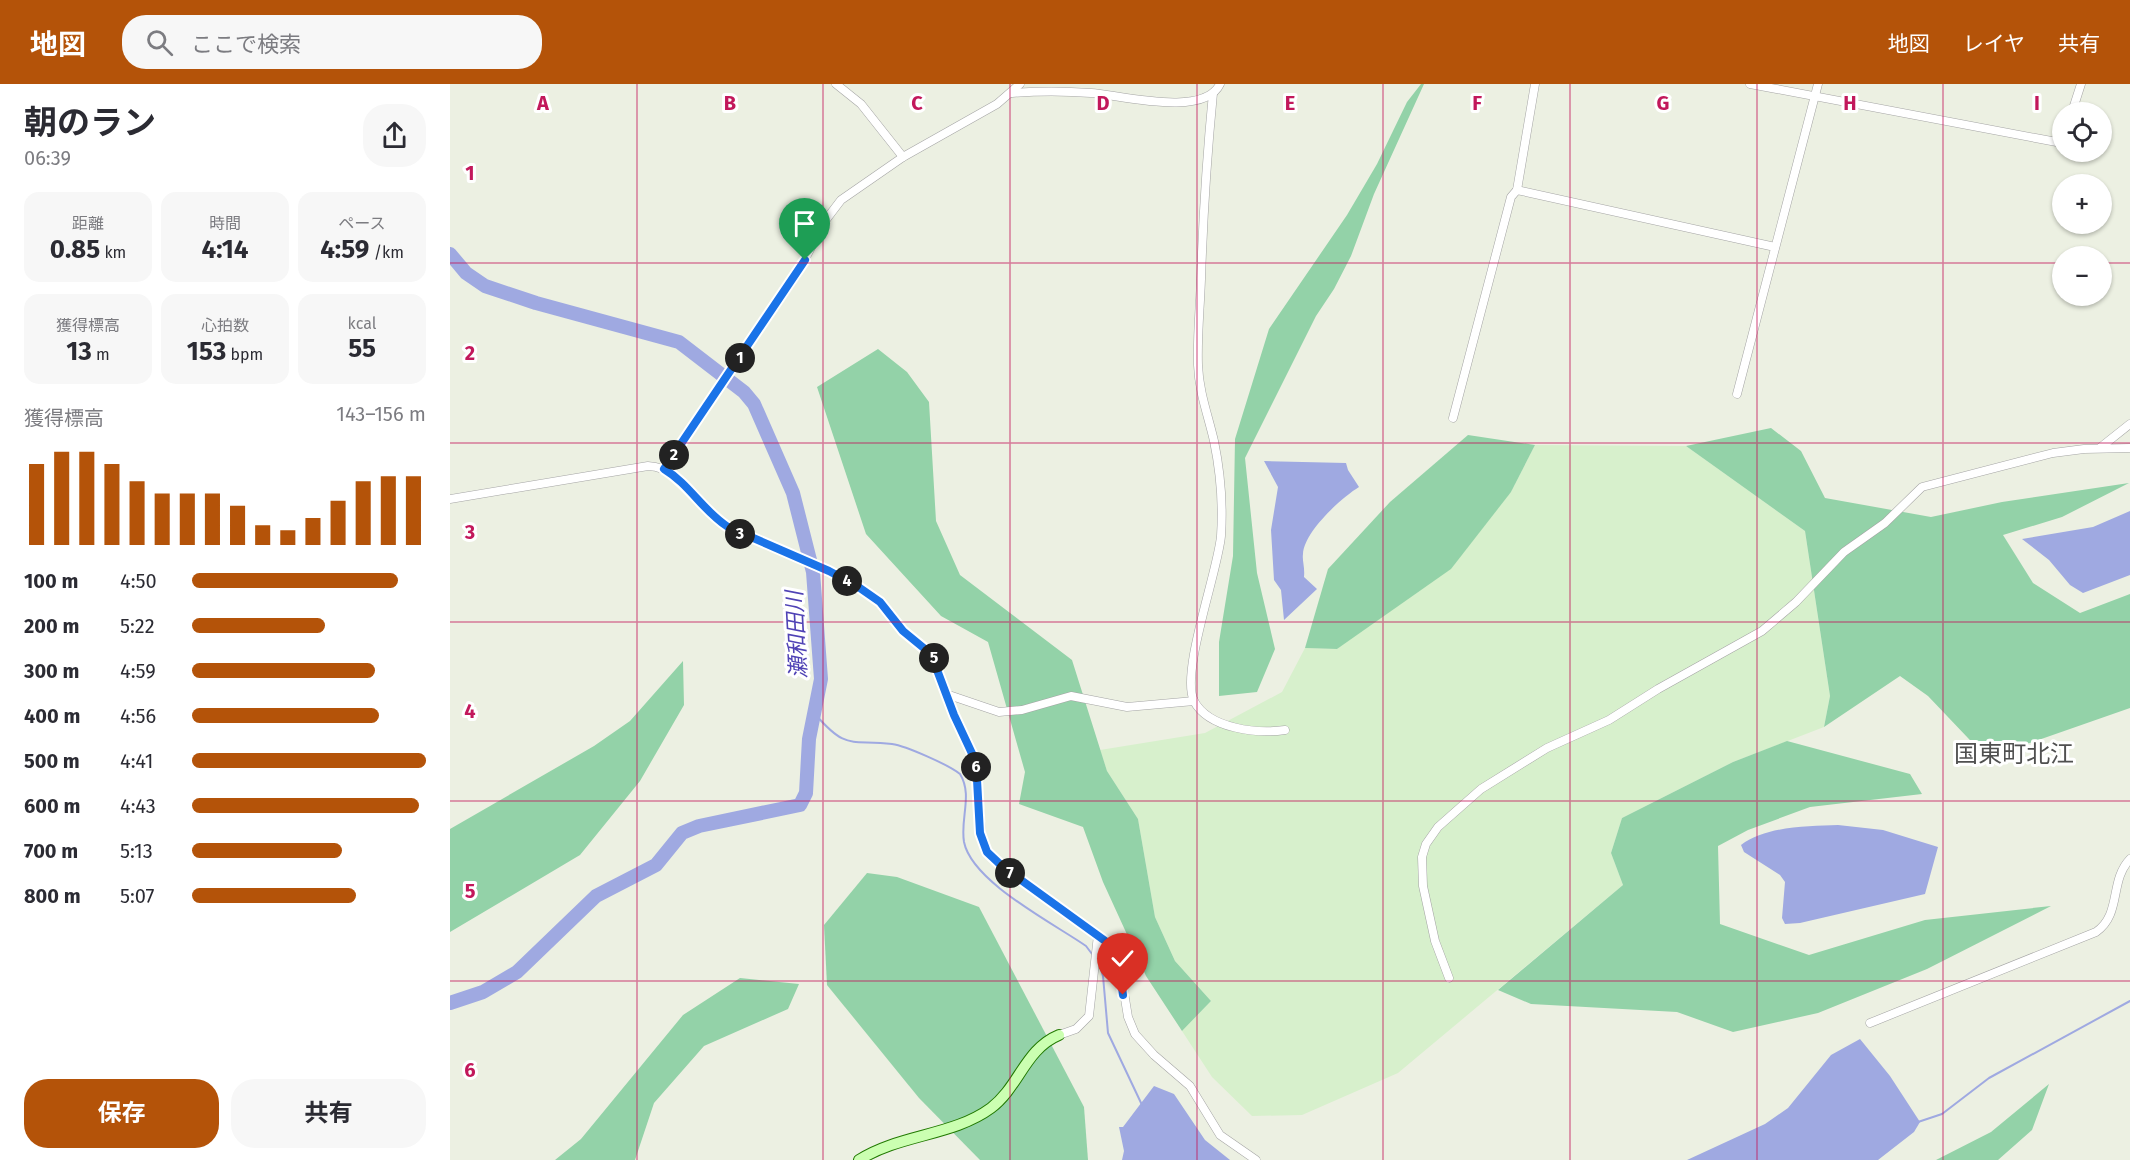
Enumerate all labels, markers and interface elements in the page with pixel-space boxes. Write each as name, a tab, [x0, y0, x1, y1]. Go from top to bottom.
search box	[122, 15, 542, 69]
icon: search	[143, 26, 176, 59]
text: 地図	[30, 28, 86, 61]
text: ここで検索	[191, 31, 301, 58]
text: 地図	[1888, 31, 1930, 57]
text: レイヤ	[1963, 31, 2025, 57]
text: 共有	[2058, 31, 2100, 57]
text: A	[536, 91, 550, 115]
text: B	[724, 91, 736, 115]
text: C	[911, 91, 923, 115]
text: D	[1096, 91, 1110, 115]
text: E	[1285, 91, 1295, 115]
text: F	[1472, 91, 1482, 115]
text: G	[1657, 91, 1669, 115]
text: H	[1843, 91, 1857, 115]
text: I	[2034, 91, 2040, 115]
map controls	[2052, 102, 2112, 306]
button: locate	[2052, 102, 2112, 162]
text: 朝のラン	[24, 103, 156, 143]
button: share	[363, 104, 426, 167]
text: 06:39	[24, 146, 71, 170]
text: 1	[465, 161, 475, 185]
button: +	[2052, 174, 2112, 234]
pin	[779, 198, 830, 260]
icon: arrive	[788, 207, 821, 240]
text: 距離	[72, 214, 104, 233]
text: 時間	[209, 214, 241, 233]
text: ペース	[338, 214, 386, 233]
text: 0.85	[50, 234, 100, 265]
text: 4:14	[202, 234, 248, 265]
text: 4:59	[320, 234, 369, 265]
text: km	[100, 243, 126, 262]
text: /km	[369, 243, 404, 262]
button: −	[2052, 246, 2112, 306]
text: kcal	[348, 314, 376, 333]
text: 獲得標高	[56, 316, 120, 335]
text: 心拍数	[201, 316, 249, 335]
text: 55	[348, 333, 376, 364]
text: 13	[66, 336, 92, 367]
text: 153	[187, 336, 226, 367]
text: 2	[465, 341, 475, 365]
pin: 1	[725, 343, 755, 373]
text: m	[92, 345, 110, 364]
text: bpm	[226, 345, 263, 364]
text: 1	[736, 348, 744, 367]
text: 143–156 m	[336, 402, 426, 426]
text: 獲得標高	[24, 406, 104, 430]
pin: 2	[659, 440, 689, 470]
text: 2	[670, 445, 678, 464]
pin: 3	[725, 519, 755, 549]
text: 3	[464, 520, 475, 544]
text: 3	[736, 524, 744, 543]
pin: 4	[832, 566, 862, 596]
text: 100 m	[24, 569, 78, 593]
text: 4:50	[120, 569, 157, 593]
text: 4	[842, 571, 852, 590]
water label: 瀬和田川	[781, 588, 812, 680]
text: 200 m	[24, 614, 79, 638]
text: 5:22	[120, 614, 155, 638]
pin: 5	[919, 643, 949, 673]
text: 5	[930, 648, 938, 667]
text: 300 m	[24, 659, 79, 683]
text: 4:59	[120, 659, 156, 683]
text: 4	[464, 699, 476, 723]
text: 400 m	[24, 704, 80, 728]
text: 4:56	[120, 704, 156, 728]
district label: 国東町北江	[1954, 740, 2074, 768]
text: 500 m	[24, 749, 80, 773]
text: 4:41	[120, 749, 153, 773]
pin: 6	[961, 752, 991, 782]
text: 6	[971, 757, 981, 776]
text: 600 m	[24, 794, 80, 818]
text: 4:43	[120, 794, 156, 818]
text: 700 m	[24, 839, 78, 863]
text: 5:13	[120, 839, 153, 863]
pin: 7	[995, 858, 1025, 888]
text: 7	[1006, 863, 1014, 882]
text: 5	[465, 879, 476, 903]
text: 800 m	[24, 884, 81, 908]
text: 5:07	[120, 884, 154, 908]
pin	[1097, 933, 1148, 995]
icon: check	[1106, 942, 1139, 975]
text: 6	[464, 1058, 476, 1082]
button: 保存	[24, 1079, 219, 1148]
button: 共有	[231, 1079, 426, 1148]

